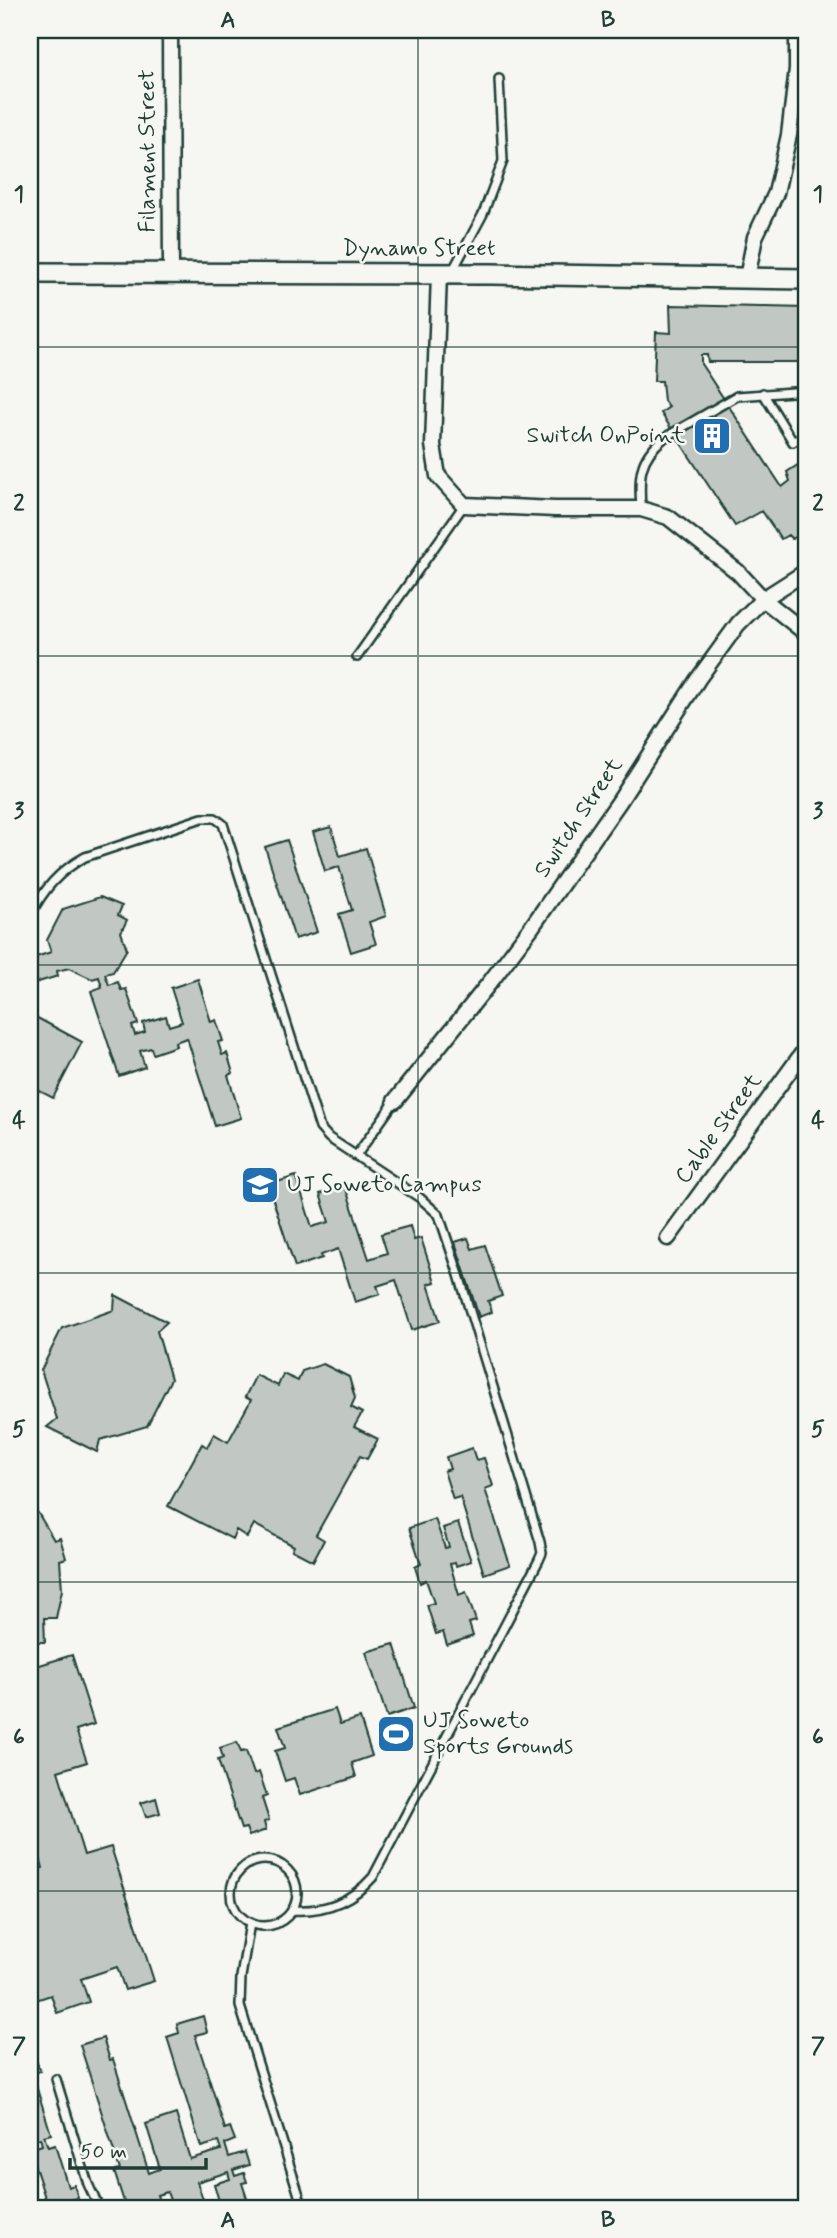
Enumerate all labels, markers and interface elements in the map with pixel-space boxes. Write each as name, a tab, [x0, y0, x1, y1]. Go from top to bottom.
text: A	[220, 6, 236, 36]
text: B	[601, 6, 616, 36]
street label: Filament Street	[133, 69, 163, 233]
text: 1	[14, 180, 24, 210]
text: 1	[813, 180, 823, 210]
street label: Dynamo Street	[342, 234, 496, 264]
building icon: Switch OnPoint	[691, 415, 733, 457]
place label: Switch OnPoint	[527, 421, 685, 451]
text: 2	[13, 489, 25, 519]
text: 2	[812, 489, 824, 519]
street label: Switch Street	[528, 752, 630, 884]
text: 3	[14, 797, 25, 827]
text: 3	[813, 797, 824, 827]
street label: Cable Street	[669, 1067, 769, 1190]
text: 4	[12, 1106, 26, 1136]
text: 4	[811, 1106, 825, 1136]
school or university icon: UJ Soweto Campus	[239, 1164, 281, 1206]
place label: UJ Soweto Campus	[287, 1170, 482, 1200]
text: 5	[12, 1415, 26, 1445]
text: 5	[811, 1415, 825, 1445]
place label: UJ Soweto Sports Grounds	[423, 1706, 573, 1762]
sports icon: UJ Soweto Sports Grounds	[375, 1713, 417, 1755]
text: 6	[13, 1723, 25, 1753]
text: 6	[812, 1723, 824, 1753]
text: 7	[12, 2032, 26, 2062]
text: 7	[811, 2032, 825, 2062]
scale bar	[70, 2126, 206, 2170]
text: 50 m	[80, 2138, 127, 2166]
text: A	[220, 2206, 236, 2236]
text: B	[601, 2206, 616, 2236]

